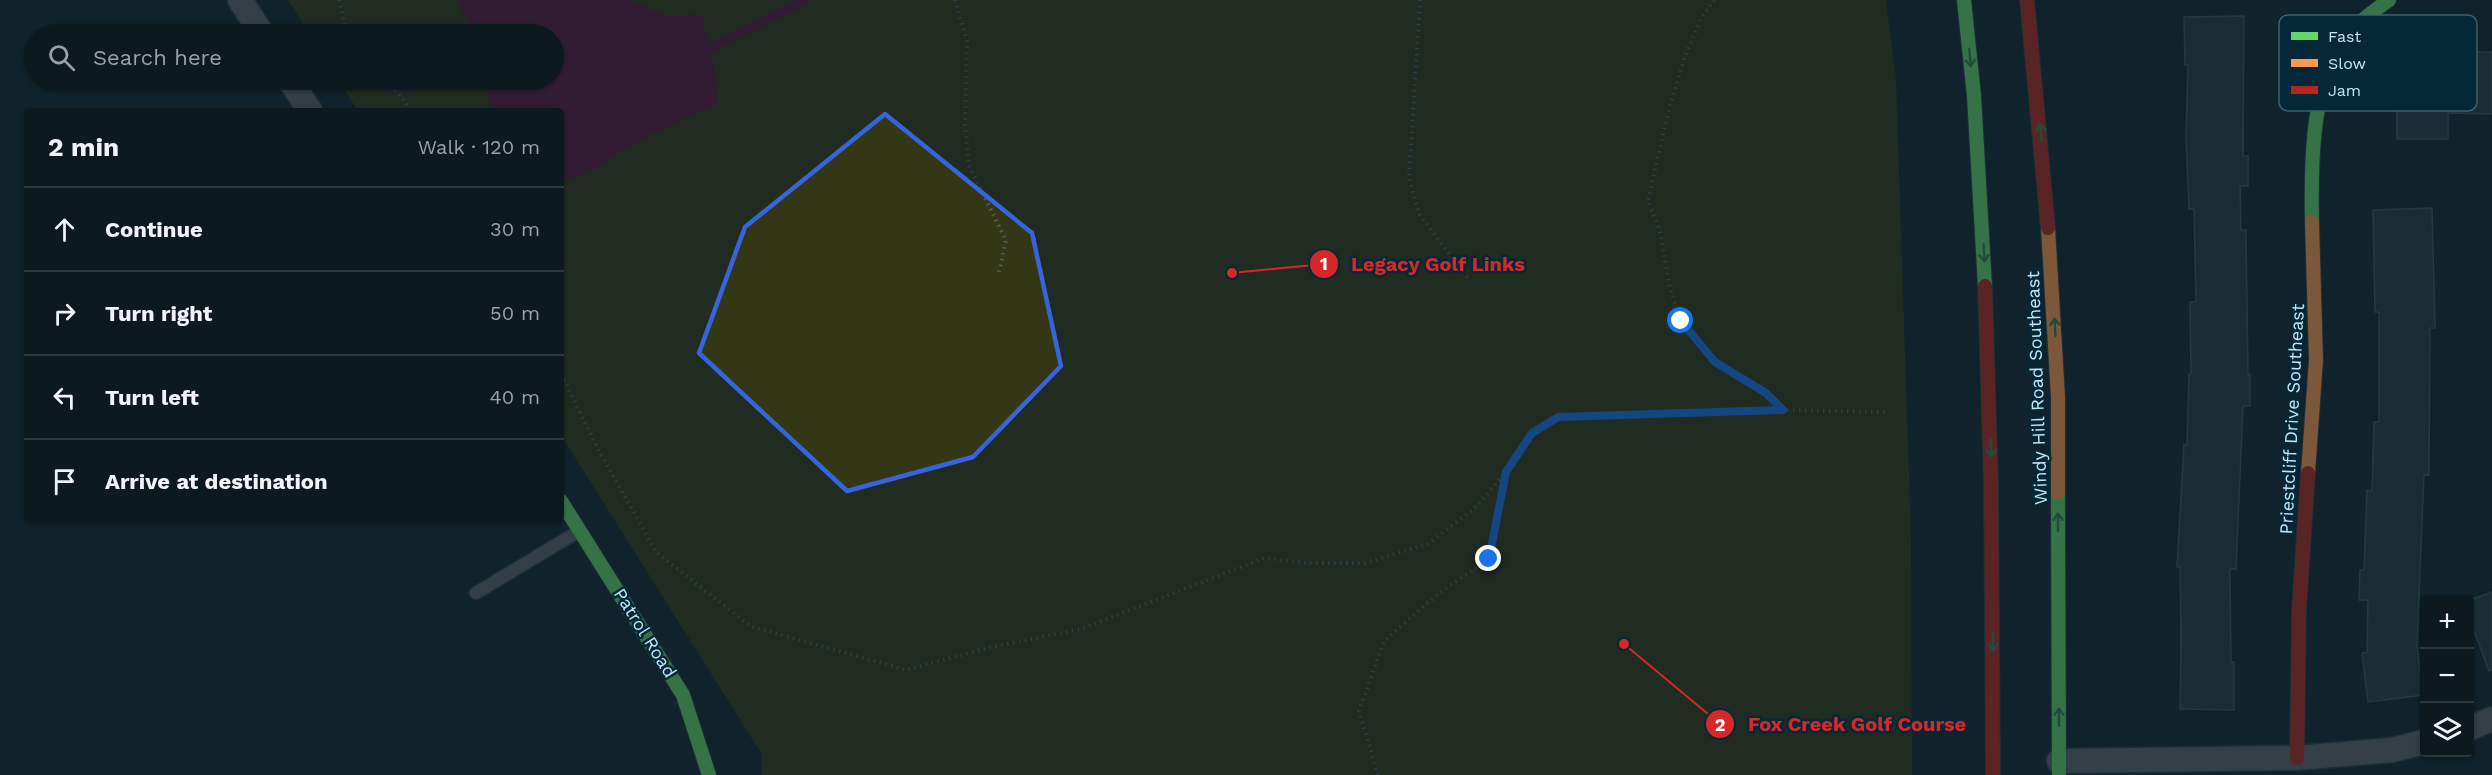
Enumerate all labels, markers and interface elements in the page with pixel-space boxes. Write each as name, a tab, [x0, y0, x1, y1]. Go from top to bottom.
legend	[2279, 15, 2477, 111]
search box	[24, 24, 564, 90]
text: Fast	[2328, 27, 2361, 46]
icon: search	[45, 41, 78, 74]
text: Search here	[93, 45, 222, 70]
one-way arrow	[1964, 48, 1975, 68]
text: Slow	[2328, 54, 2366, 73]
text: Jam	[2328, 81, 2361, 100]
one-way arrow	[2035, 123, 2046, 143]
text: 2 min	[48, 132, 119, 162]
text: Walk · 120 m	[418, 135, 540, 159]
icon: ahead	[48, 213, 81, 246]
text: Continue	[105, 217, 203, 242]
text: 30 m	[490, 217, 540, 241]
one-way arrow	[1978, 242, 1989, 262]
callout: Legacy Golf Links	[1309, 245, 1537, 283]
text: Legacy Golf Links	[1351, 252, 1525, 276]
text: 1	[1320, 253, 1328, 274]
street label: Windy Hill Road Southeast	[2022, 270, 2051, 505]
icon: right	[48, 297, 81, 330]
text: Turn right	[105, 301, 212, 326]
text: 50 m	[490, 301, 540, 325]
street label: Priestcliff Drive Southeast	[2275, 303, 2308, 535]
route start	[1667, 307, 1693, 333]
one-way arrow	[2049, 317, 2060, 337]
icon: left	[48, 381, 81, 414]
text: Turn left	[105, 385, 199, 410]
text: 40 m	[489, 385, 540, 409]
one-way arrow	[1985, 437, 1997, 457]
icon: arrive	[48, 465, 81, 498]
text: Arrive at destination	[105, 469, 328, 494]
one-way arrow	[2052, 512, 2064, 532]
route end	[1475, 545, 1501, 571]
street label: Patrol Road	[610, 584, 681, 681]
map controls	[2420, 595, 2474, 757]
button: +	[2420, 595, 2474, 649]
one-way arrow	[1987, 632, 1999, 652]
button: −	[2420, 649, 2474, 703]
button: layers	[2420, 703, 2474, 757]
callout: Fox Creek Golf Course	[1705, 705, 1979, 743]
one-way arrow	[2053, 707, 2065, 727]
text: Fox Creek Golf Course	[1748, 712, 1966, 736]
text: 2	[1715, 714, 1725, 735]

